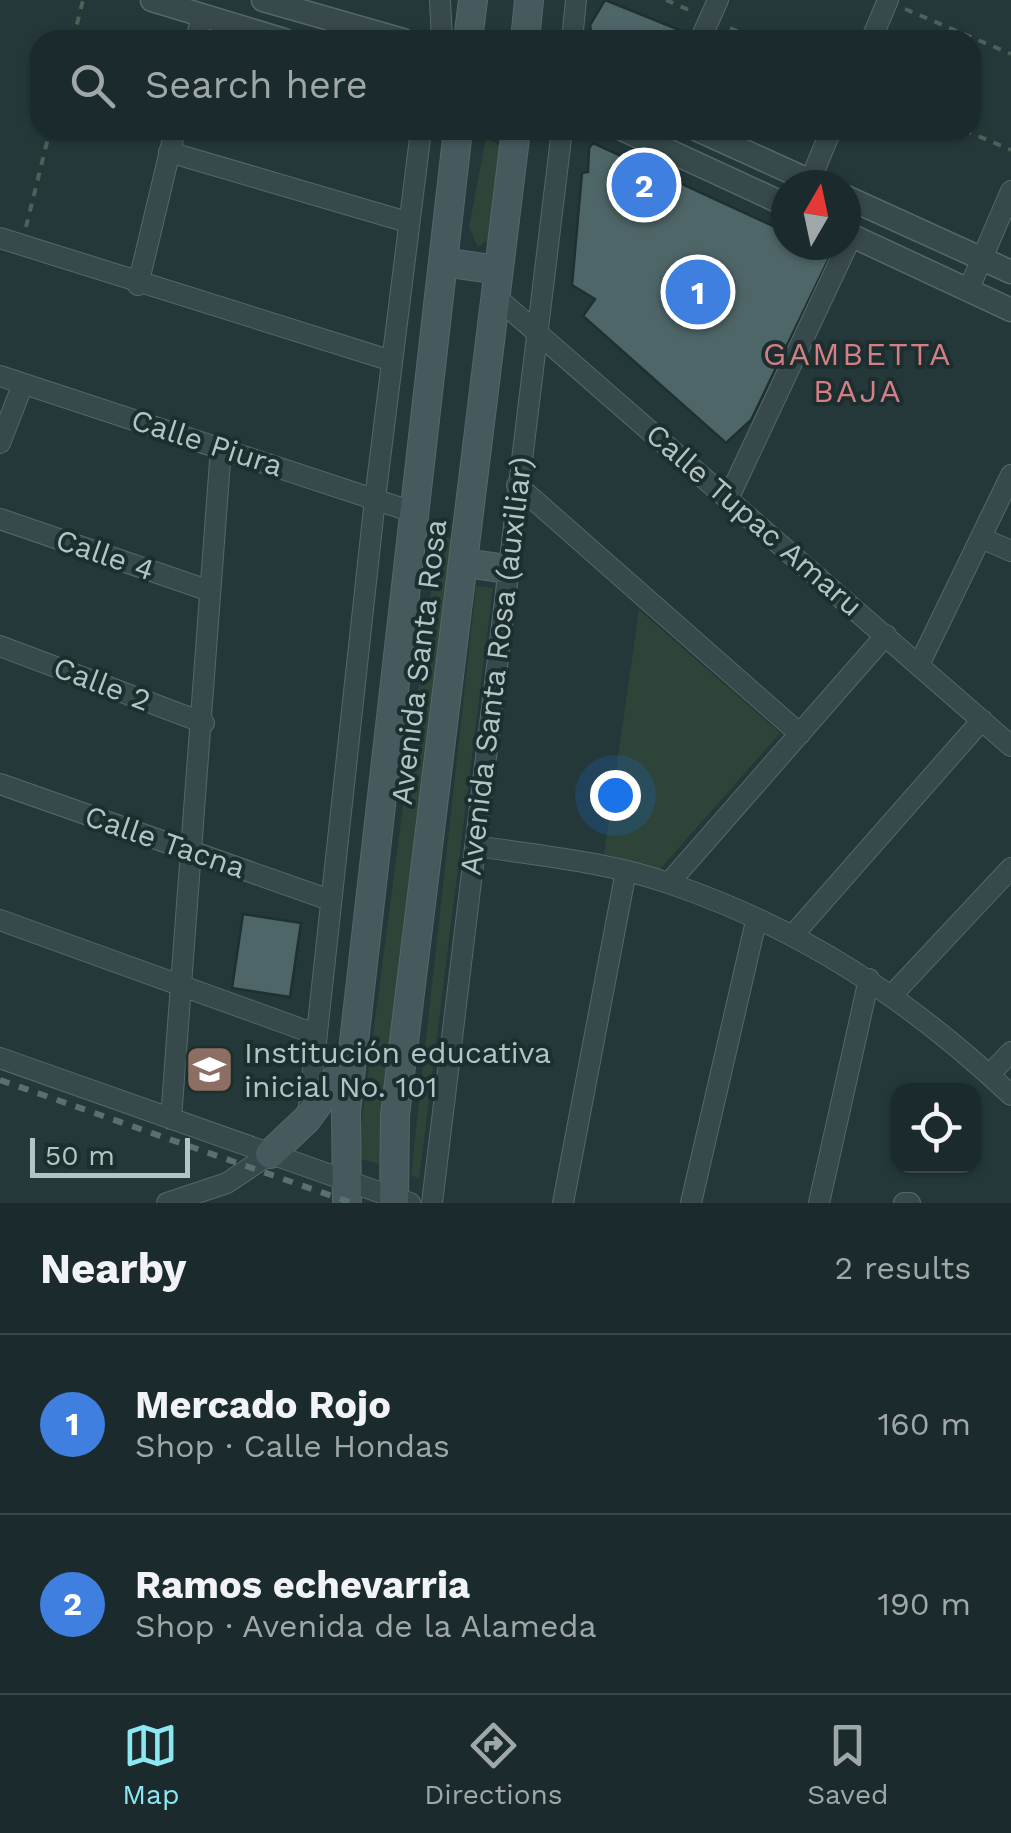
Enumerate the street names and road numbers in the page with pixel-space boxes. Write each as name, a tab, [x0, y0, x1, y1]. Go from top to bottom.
street label: Calle Piura	[127, 402, 287, 483]
street label: Calle Tupac Amaru	[639, 416, 870, 623]
street label: Avenida Santa Rosa (auxiliar)	[452, 455, 539, 877]
street label: Avenida Santa Rosa	[384, 517, 453, 807]
street label: Calle 4	[51, 521, 159, 588]
street label: Calle 2	[49, 649, 156, 718]
street label: Calle Tacna	[80, 798, 250, 885]

